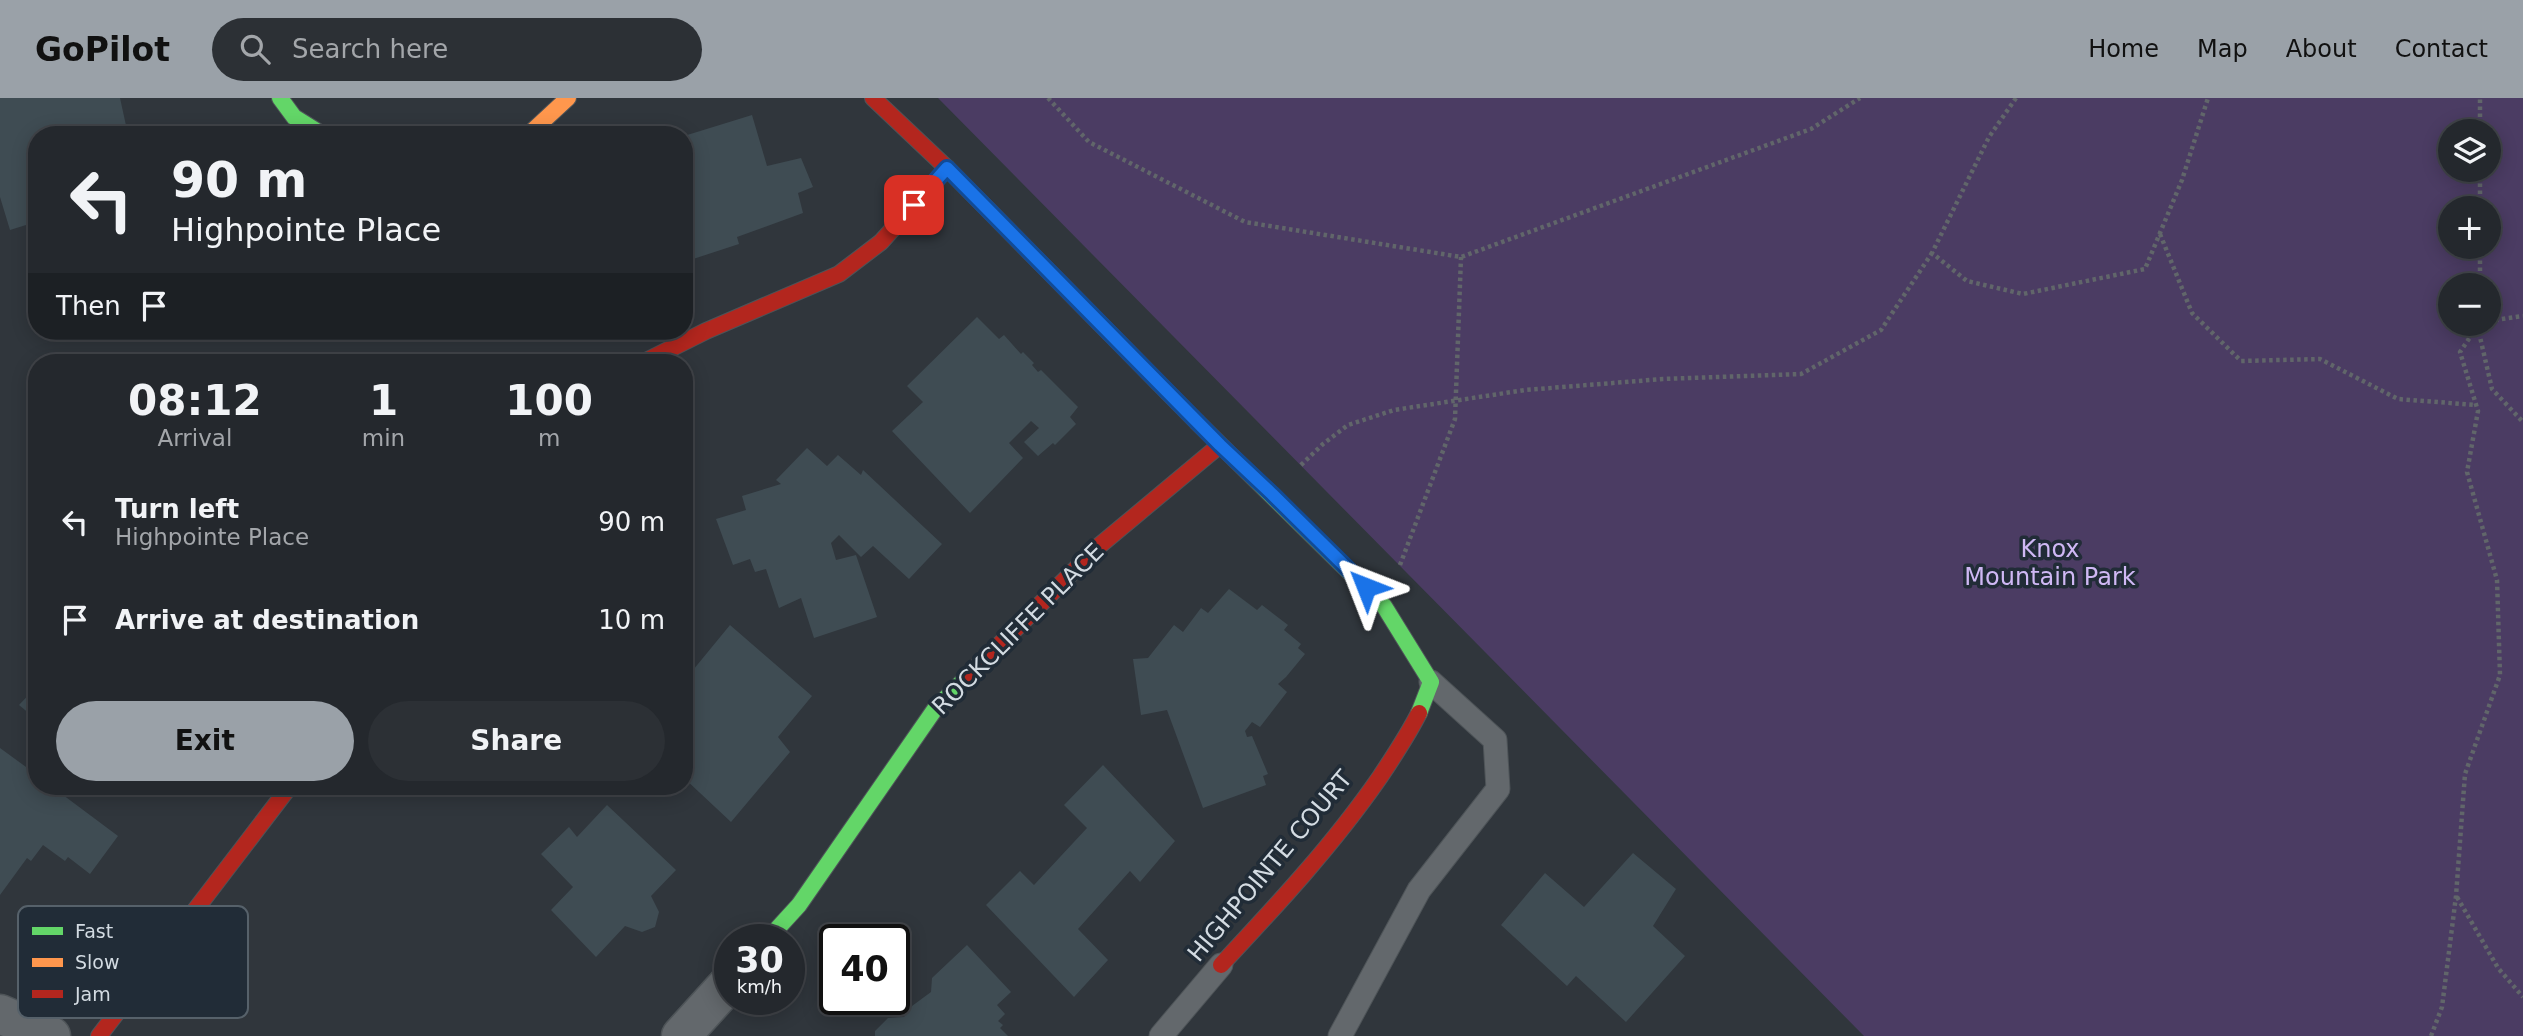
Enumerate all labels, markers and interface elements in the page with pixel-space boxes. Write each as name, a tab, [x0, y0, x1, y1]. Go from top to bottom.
search box	[212, 18, 702, 81]
text: GoPilot	[35, 30, 170, 69]
icon: search	[236, 30, 274, 68]
text: Search here	[292, 34, 448, 64]
text: Home	[2088, 35, 2159, 63]
text: Map	[2197, 35, 2248, 63]
text: About	[2286, 35, 2357, 63]
text: Contact	[2395, 35, 2488, 63]
map controls	[2438, 119, 2501, 336]
button: layers	[2438, 119, 2501, 182]
text: 90 m	[171, 152, 307, 209]
icon: left	[56, 154, 147, 245]
pin	[884, 175, 944, 235]
icon: arrive	[895, 186, 933, 224]
button: +	[2438, 196, 2501, 259]
text: Highpointe Place	[171, 211, 441, 249]
button: −	[2438, 273, 2501, 336]
icon: arrive	[135, 287, 173, 325]
text: Then	[56, 291, 121, 321]
text: 08:12	[128, 376, 262, 425]
text: 1	[369, 376, 398, 425]
text: 100	[505, 376, 593, 425]
text: Arrival	[158, 425, 232, 451]
text: min	[362, 425, 405, 451]
text: m	[538, 425, 560, 451]
text: Turn left	[115, 494, 239, 524]
icon: left	[56, 503, 94, 541]
text: 90 m	[598, 507, 665, 537]
text: Highpointe Place	[115, 524, 309, 550]
park label: Knox Mountain Park	[1964, 535, 2136, 591]
street label: ROCKCLIFFE PLACE	[927, 538, 1109, 720]
position arrow	[1329, 550, 1403, 624]
icon: arrive	[56, 601, 94, 639]
text: Arrive at destination	[115, 605, 419, 635]
text: 10 m	[598, 605, 665, 635]
button: Exit	[56, 701, 354, 781]
button: Share	[368, 701, 665, 781]
street label: HIGHPOINTE COURT	[1182, 765, 1358, 967]
legend	[18, 906, 248, 1018]
text: Fast	[75, 920, 113, 942]
speed limit sign: 40	[819, 924, 910, 1015]
text: 30	[735, 940, 784, 980]
text: Slow	[75, 951, 120, 973]
text: km/h	[737, 976, 782, 997]
text: Jam	[74, 983, 111, 1005]

